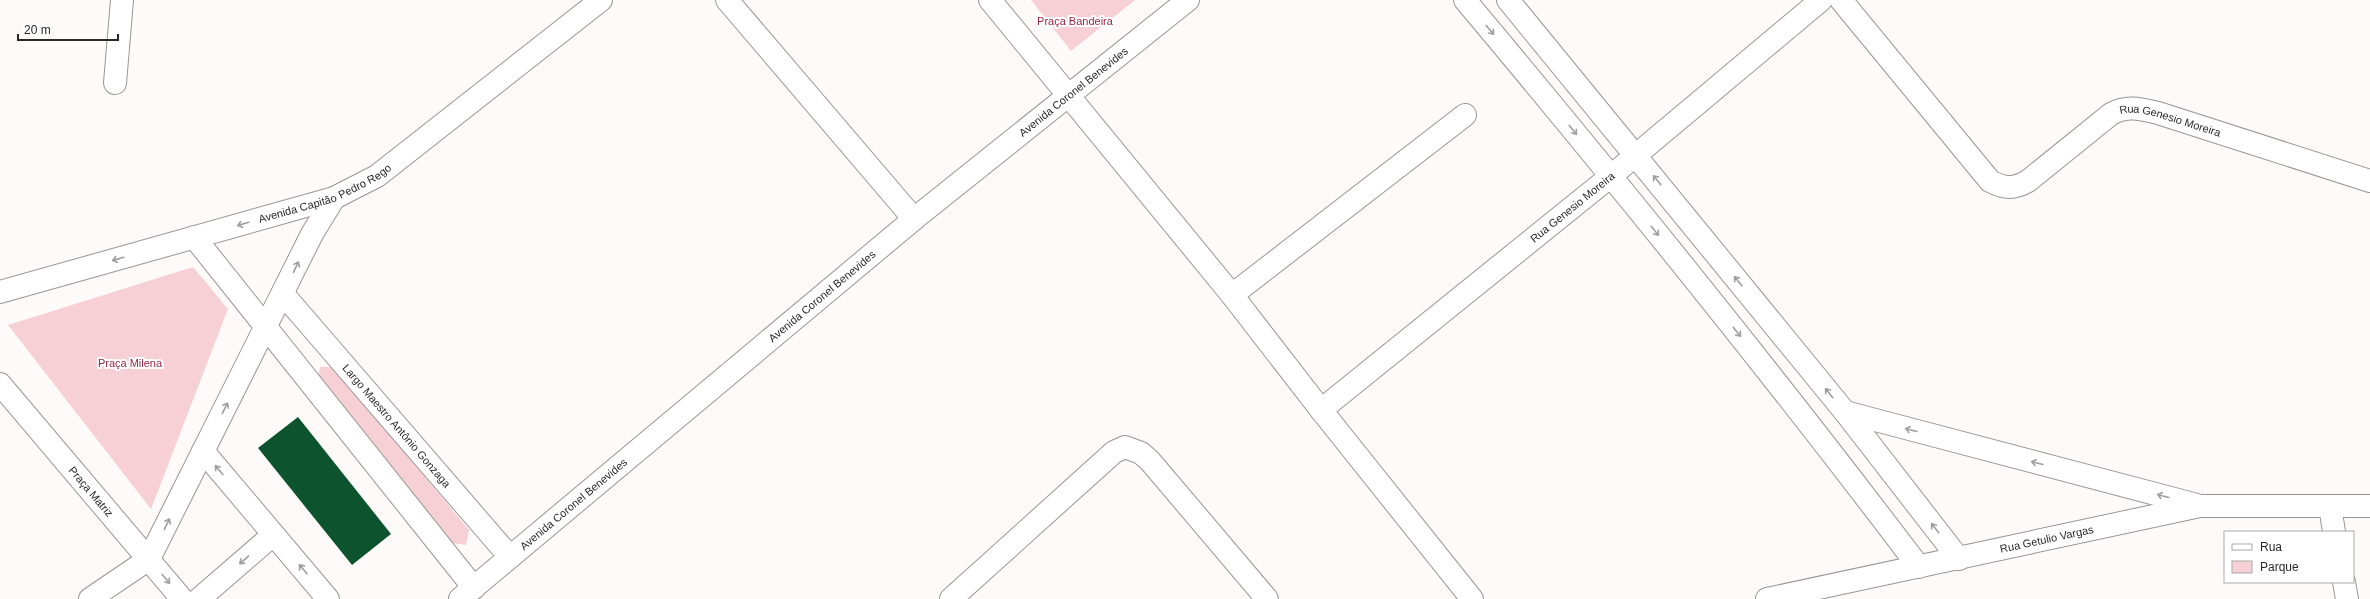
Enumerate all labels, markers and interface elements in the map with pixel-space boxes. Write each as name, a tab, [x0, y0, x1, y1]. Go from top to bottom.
park label: Praça Bandeira	[1037, 15, 1114, 27]
scale bar	[18, 16, 118, 42]
text: 20 m	[24, 23, 51, 37]
one-way arrow	[1486, 25, 1495, 35]
street label: Avenida Coronel Benevides	[1017, 44, 1130, 139]
street label: Rua Genesio Moreira	[2118, 103, 2223, 139]
one-way arrow	[1568, 125, 1577, 135]
street label: Avenida Capitão Pedro Rego	[257, 161, 393, 225]
street label: Rua Genesio Moreira	[1528, 169, 1618, 245]
one-way arrow	[1652, 174, 1661, 185]
one-way arrow	[237, 221, 250, 228]
one-way arrow	[1651, 225, 1660, 236]
street label: Avenida Coronel Benevides	[766, 248, 878, 344]
one-way arrow	[111, 256, 124, 263]
one-way arrow	[293, 261, 300, 273]
one-way arrow	[1734, 275, 1743, 286]
one-way arrow	[1732, 326, 1741, 337]
park label: Praça Milena	[98, 357, 163, 369]
street label: Largo Maestro Antônio Gonzaga	[340, 362, 454, 490]
one-way arrow	[1825, 387, 1834, 398]
one-way arrow	[221, 402, 229, 414]
one-way arrow	[1905, 426, 1918, 433]
street label: Avenida Coronel Benevides	[518, 456, 630, 552]
one-way arrow	[2031, 459, 2044, 466]
street label: Praça Matriz	[67, 464, 116, 519]
one-way arrow	[214, 465, 223, 476]
one-way arrow	[2156, 492, 2169, 500]
one-way arrow	[164, 518, 171, 530]
one-way arrow	[1930, 523, 1939, 534]
street label: Rua Getulio Vargas	[1999, 523, 2095, 555]
legend	[2224, 531, 2354, 583]
text: Rua	[2260, 540, 2282, 554]
one-way arrow	[238, 556, 249, 565]
text: Parque	[2260, 560, 2299, 574]
one-way arrow	[298, 564, 307, 575]
one-way arrow	[161, 574, 170, 584]

